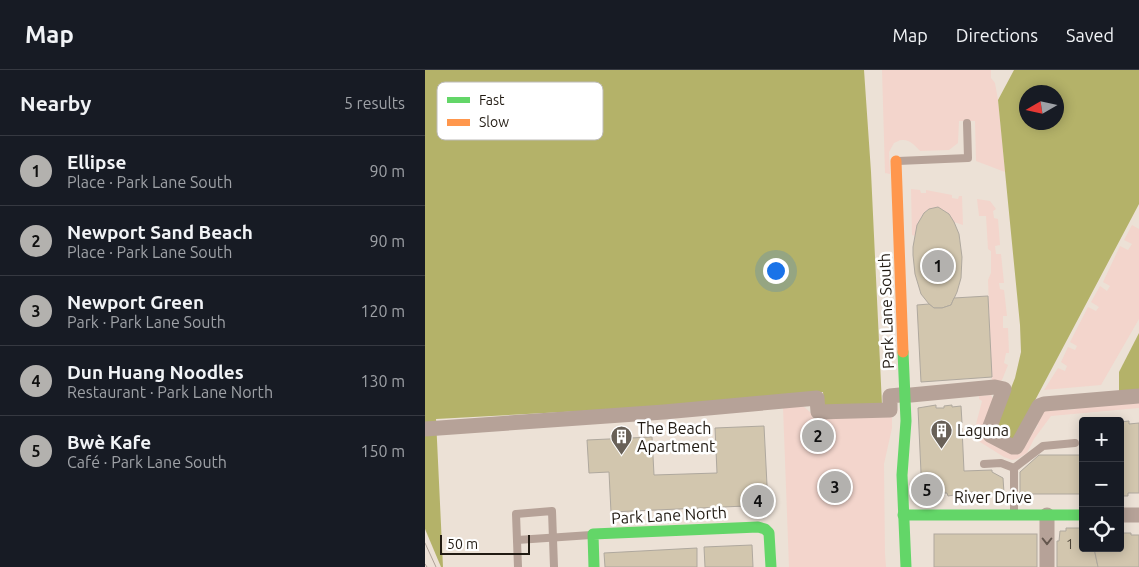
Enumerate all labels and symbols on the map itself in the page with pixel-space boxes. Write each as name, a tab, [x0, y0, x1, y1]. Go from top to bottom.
legend	[437, 82, 603, 140]
north arrow	[1019, 85, 1064, 130]
text: Fast	[479, 92, 505, 108]
text: Slow	[479, 114, 509, 130]
pin: 1	[922, 247, 954, 285]
street label: Park Lane South	[875, 253, 897, 369]
your location	[763, 258, 789, 284]
pin: 2	[802, 417, 834, 455]
building icon: Laguna	[929, 418, 953, 449]
place label: The Beach Apartment	[637, 419, 716, 455]
place label: Laguna	[957, 421, 1009, 439]
building icon: The Beach Apartment	[609, 425, 633, 456]
pin: 3	[819, 468, 851, 506]
pin: 5	[911, 471, 943, 509]
pin: 4	[742, 482, 774, 520]
street label: River Drive	[954, 488, 1032, 506]
street label: Park Lane North	[611, 503, 727, 527]
scale bar	[440, 532, 530, 555]
house number: 1	[1066, 536, 1074, 552]
one-way arrow	[1042, 538, 1052, 545]

